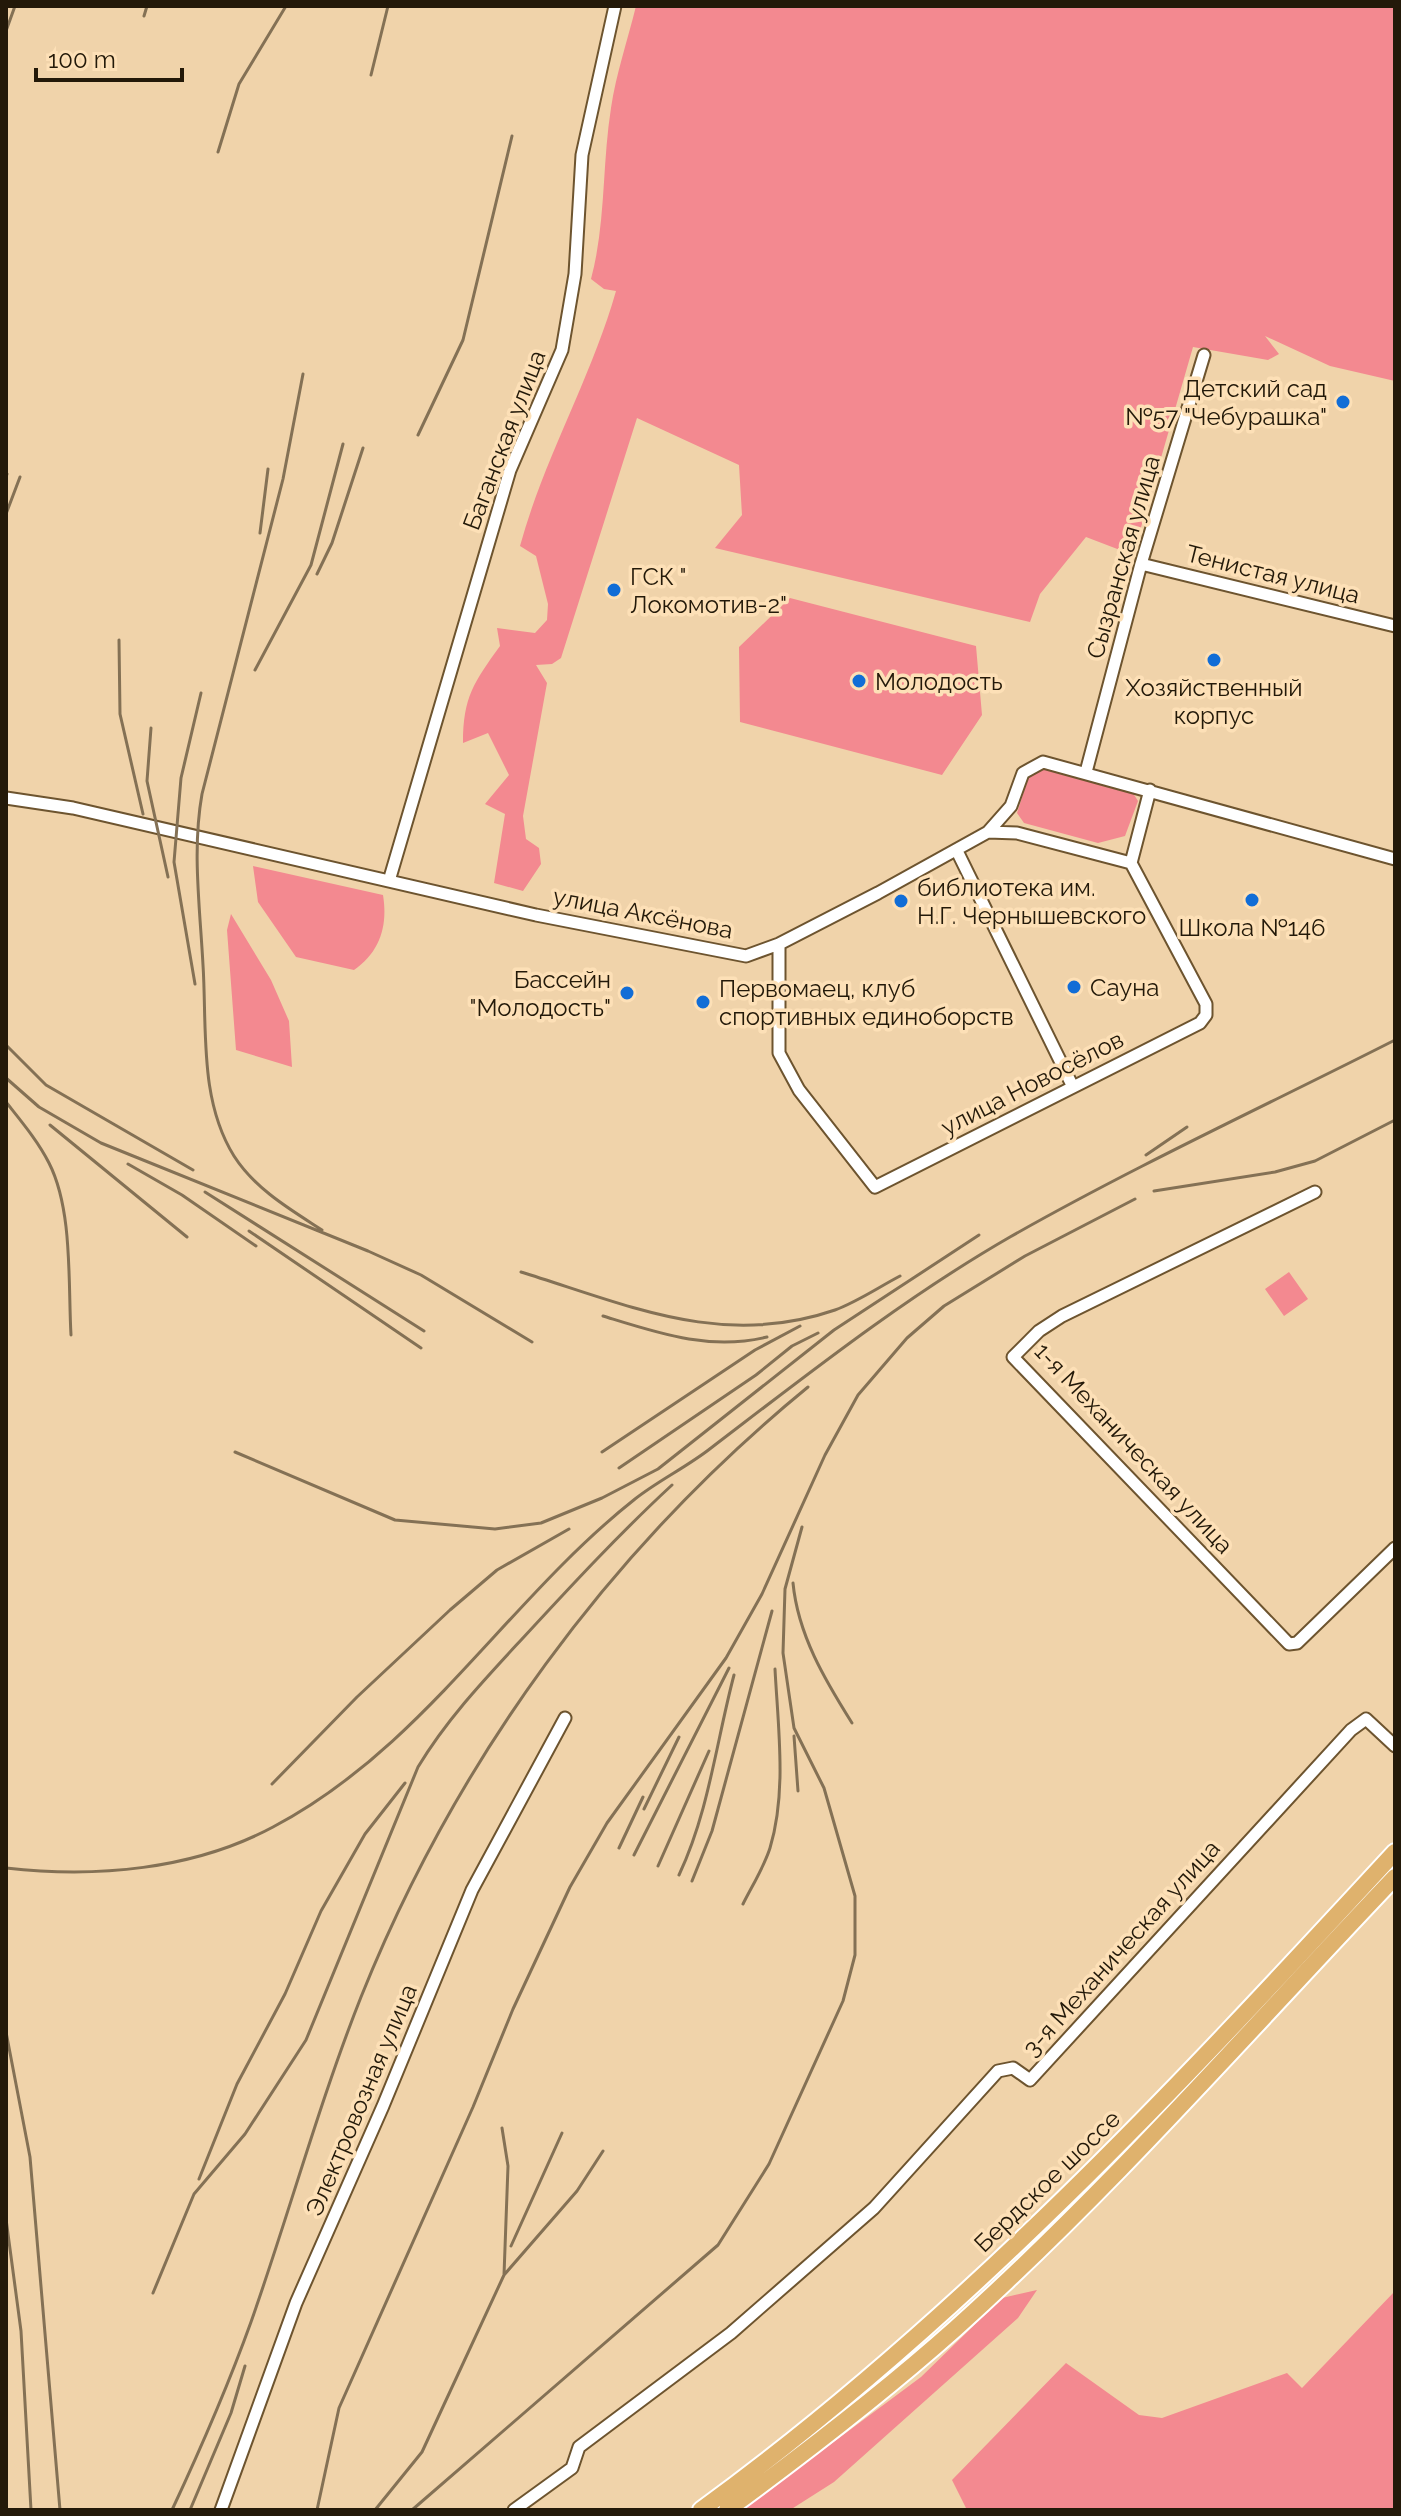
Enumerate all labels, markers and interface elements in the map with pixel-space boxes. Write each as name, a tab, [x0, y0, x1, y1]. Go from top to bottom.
scale bar	[36, 32, 182, 82]
text: 100 m	[48, 45, 116, 74]
street label: Баганская улица	[456, 346, 552, 534]
place label: Детский сад №57 "Чебурашка"	[1125, 374, 1327, 431]
marker: Детский сад №57 "Чебурашка"	[1334, 393, 1352, 411]
street label: Сызранская улица	[1080, 452, 1166, 662]
street label: Тенистая улица	[1183, 538, 1363, 610]
place label: ГСК " Локомотив-2"	[630, 562, 787, 619]
marker: ГСК " Локомотив-2"	[605, 581, 623, 599]
marker: Хозяйственный корпус	[1205, 651, 1223, 669]
place label: Молодость	[875, 667, 1003, 696]
marker: Молодость	[850, 672, 868, 690]
place label: Хозяйственный корпус	[1125, 673, 1303, 730]
place label: библиотека им. Н.Г. Чернышевского	[917, 873, 1146, 930]
street label: улица Аксёнова	[551, 881, 735, 945]
marker: Школа №146	[1243, 891, 1261, 909]
marker: библиотека им. Н.Г. Чернышевского	[892, 892, 910, 910]
place label: Школа №146	[1179, 913, 1325, 942]
place label: Бассейн "Молодость"	[469, 965, 611, 1022]
place label: Сауна	[1090, 973, 1159, 1002]
place label: Первомаец, клуб спортивных единоборств	[719, 974, 1014, 1031]
marker: Сауна	[1065, 978, 1083, 996]
marker: Бассейн "Молодость"	[618, 984, 636, 1002]
marker: Первомаец, клуб спортивных единоборств	[694, 993, 712, 1011]
street label: улица Новосёлов	[936, 1024, 1128, 1142]
street label: 1-я Механическая улица	[1029, 1336, 1239, 1560]
street label: 3-я Механическая улица	[1016, 1834, 1226, 2062]
street label: Электровозная улица	[299, 1980, 423, 2220]
street label: Бердское шоссе	[968, 2104, 1126, 2258]

